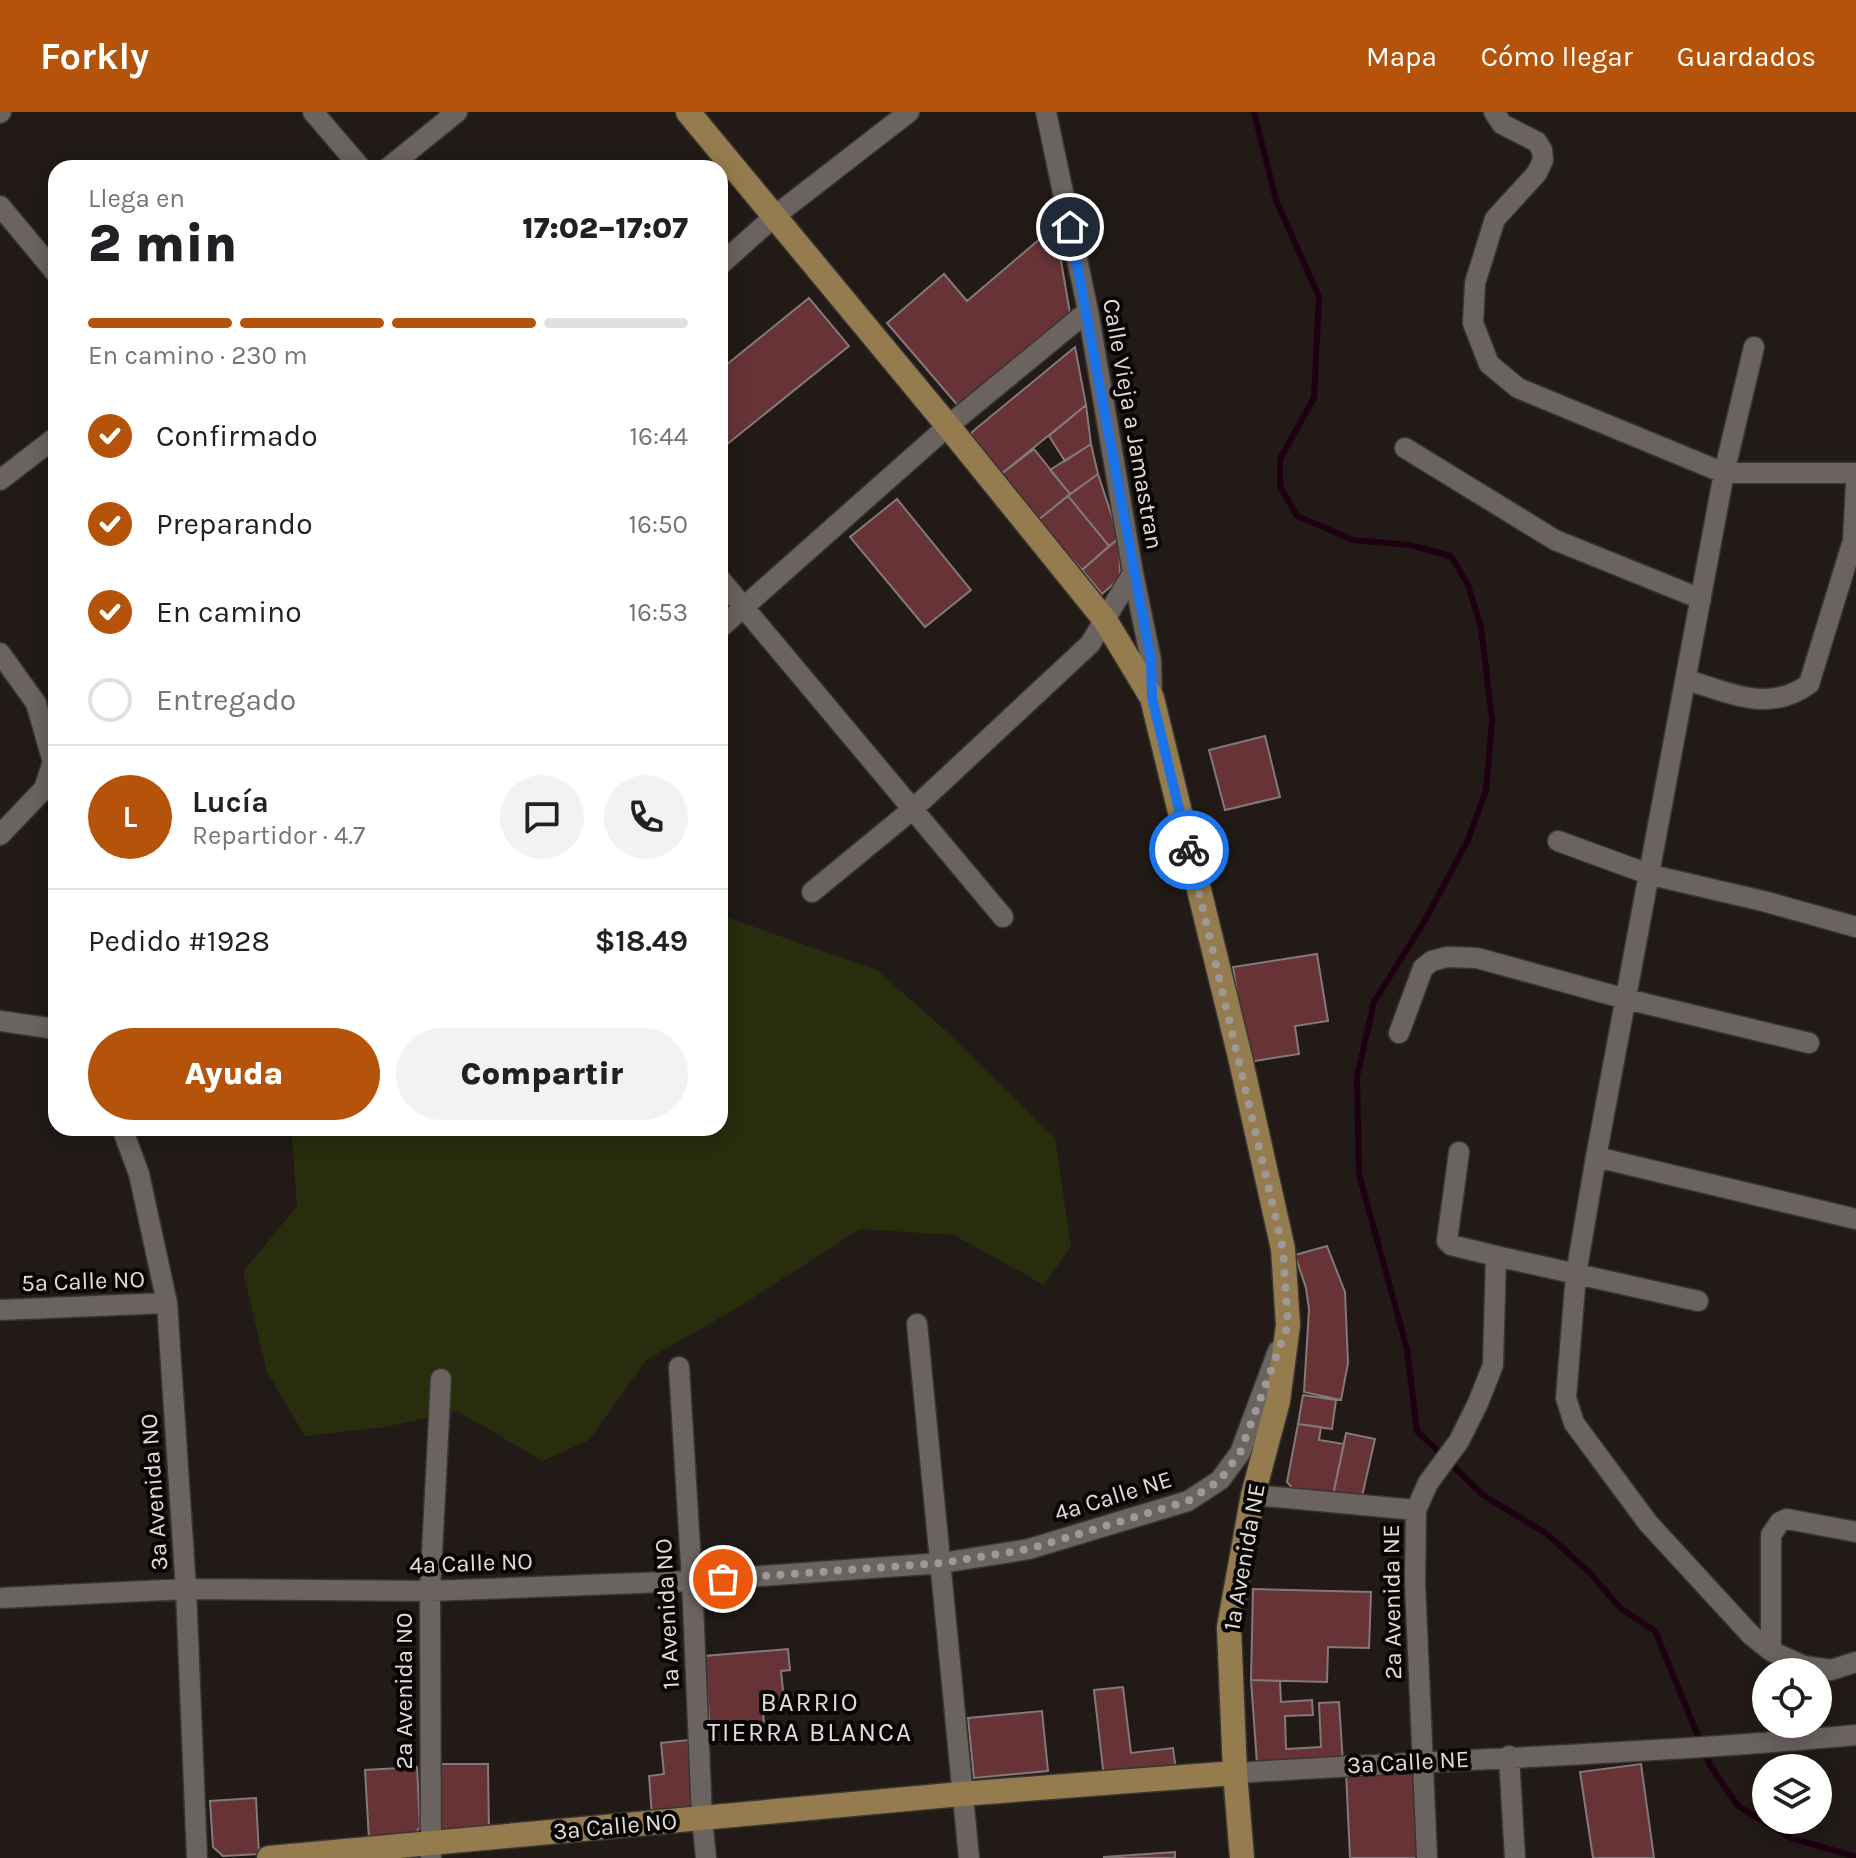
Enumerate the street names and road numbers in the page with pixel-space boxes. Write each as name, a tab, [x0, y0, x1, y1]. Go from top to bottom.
street label: Calle Vieja a Jamastran	[1097, 296, 1169, 552]
street label: 5a Calle NO	[21, 1265, 145, 1297]
street label: 3a Avenida NO	[135, 1413, 173, 1571]
street label: 4a Calle NE	[1051, 1465, 1175, 1527]
street label: 1a Avenida NE	[1217, 1481, 1271, 1633]
street label: 2a Avenida NE	[1377, 1524, 1407, 1680]
street label: 1a Avenida NO	[649, 1538, 685, 1690]
street label: 4a Calle NO	[409, 1547, 533, 1579]
street label: 2a Avenida NO	[390, 1612, 418, 1770]
street label: 3a Calle NE	[1346, 1745, 1470, 1779]
street label: 3a Calle NO	[552, 1807, 678, 1845]

